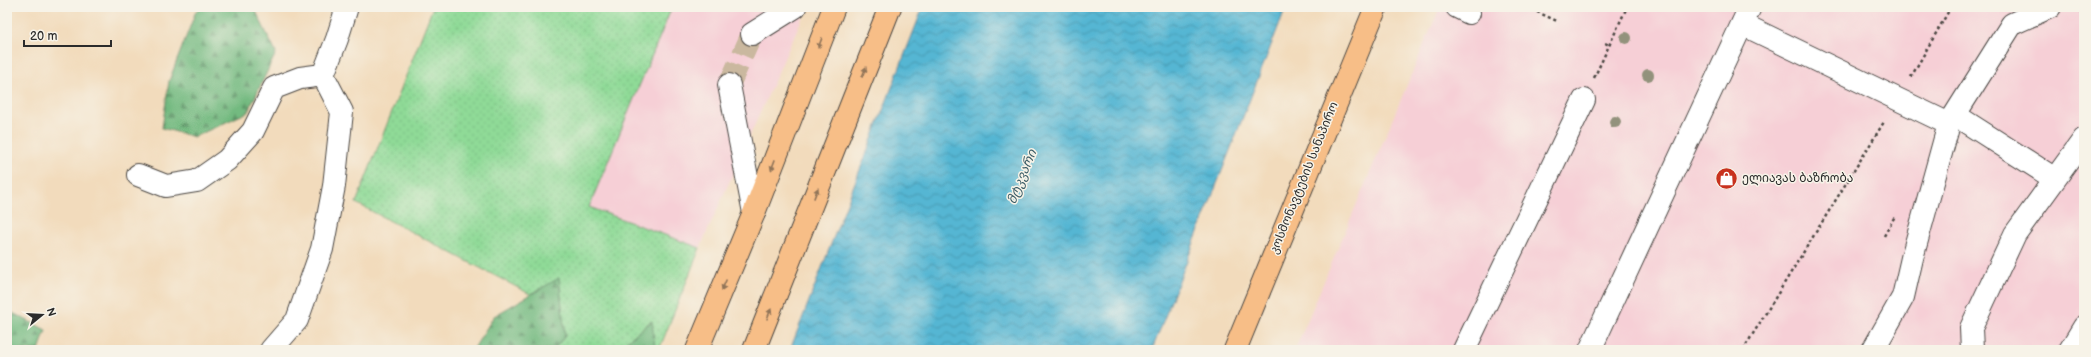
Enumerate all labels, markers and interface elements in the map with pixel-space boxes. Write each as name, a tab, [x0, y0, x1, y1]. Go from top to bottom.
scale bar	[24, 22, 111, 48]
text: 20 m	[30, 29, 57, 44]
one-way arrow	[816, 38, 822, 50]
one-way arrow	[861, 67, 867, 78]
street label: კოსმონავტების სანაპირო	[1267, 100, 1341, 256]
water label: მტკვარი	[1004, 147, 1040, 207]
one-way arrow	[769, 159, 775, 171]
shop icon: ელიავას ბაზრობა	[1713, 165, 1739, 191]
place label: ელიავას ბაზრობა	[1742, 171, 1853, 186]
one-way arrow	[814, 187, 820, 199]
one-way arrow	[721, 280, 727, 291]
north arrow	[22, 295, 62, 335]
text: N	[44, 306, 58, 318]
one-way arrow	[766, 308, 772, 320]

